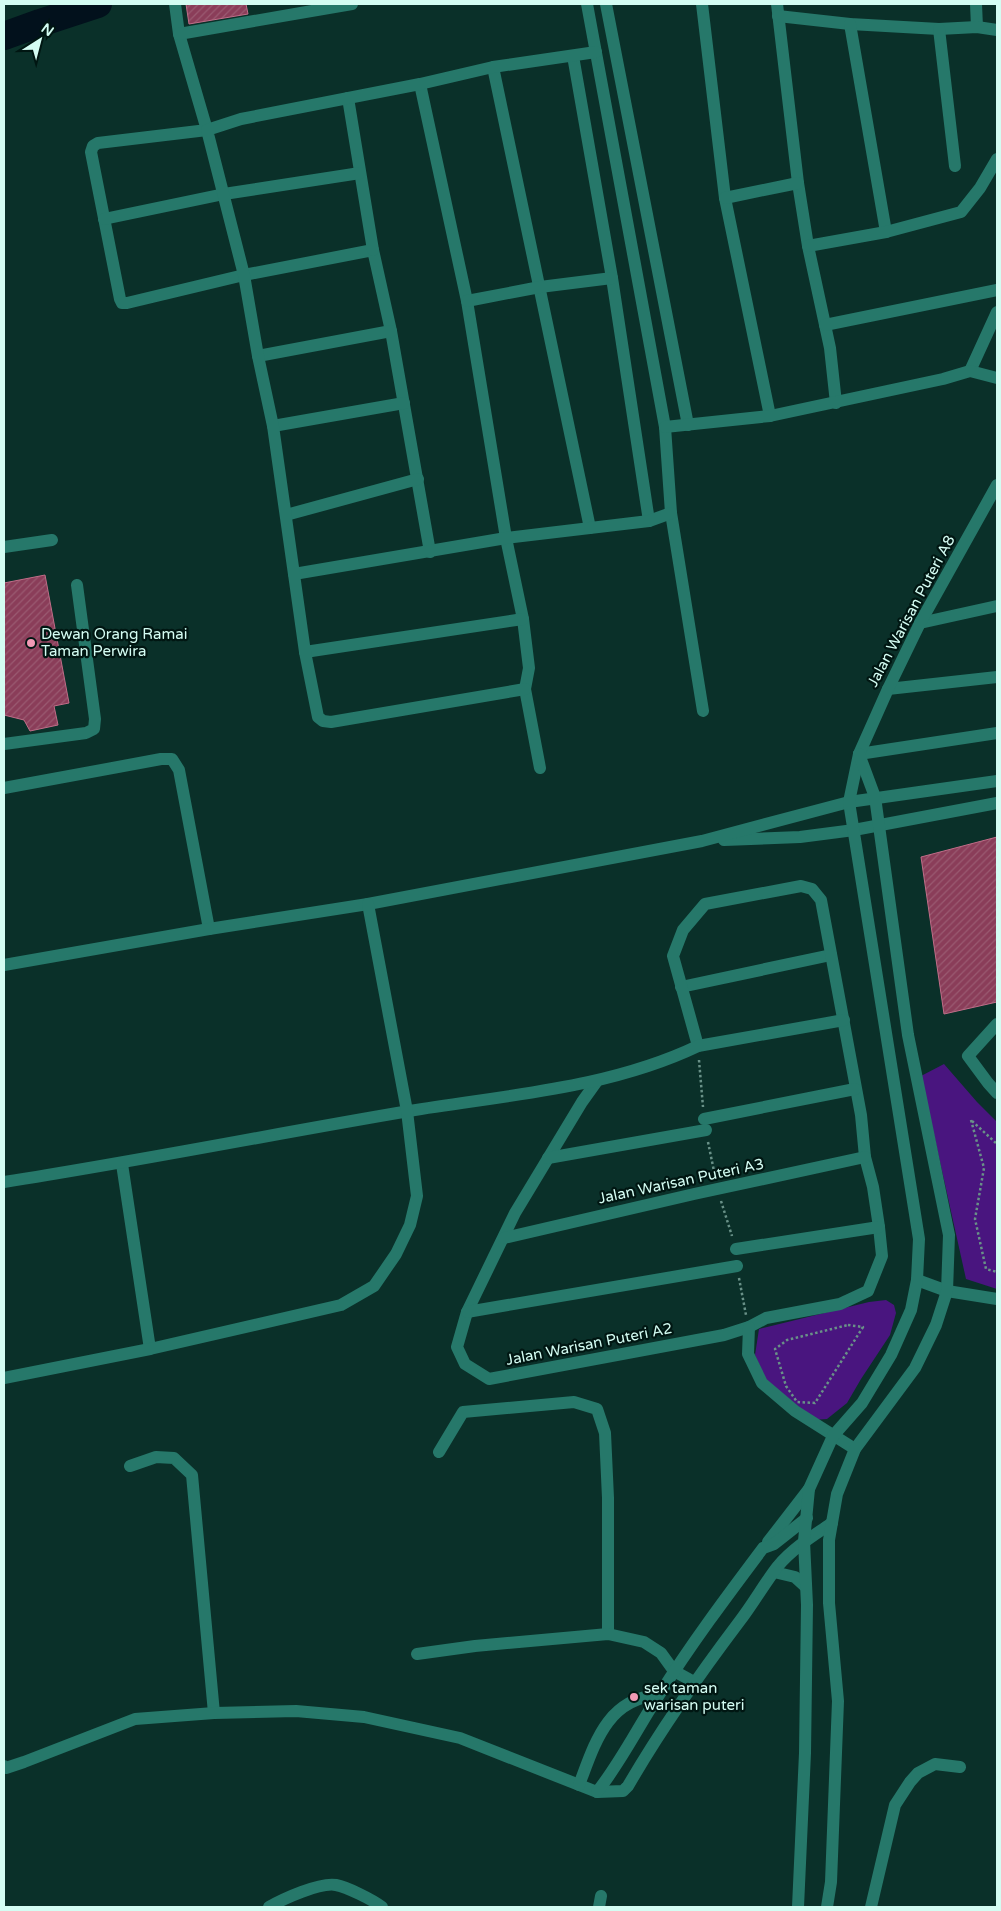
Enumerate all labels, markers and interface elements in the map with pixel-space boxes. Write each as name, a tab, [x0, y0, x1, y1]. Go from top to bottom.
north arrow	[15, 15, 65, 65]
text: N	[38, 20, 57, 40]
street label: Jalan Warisan Puteri A8	[863, 532, 959, 690]
place label: Dewan Orang Ramai Taman Perwira	[41, 625, 187, 660]
marker: Dewan Orang Ramai Taman Perwira	[25, 637, 37, 649]
street label: Jalan Warisan Puteri A3	[596, 1155, 766, 1207]
street label: Jalan Warisan Puteri A2	[504, 1319, 674, 1369]
place label: sek taman warisan puteri	[644, 1679, 745, 1714]
marker: sek taman warisan puteri	[628, 1691, 640, 1703]

